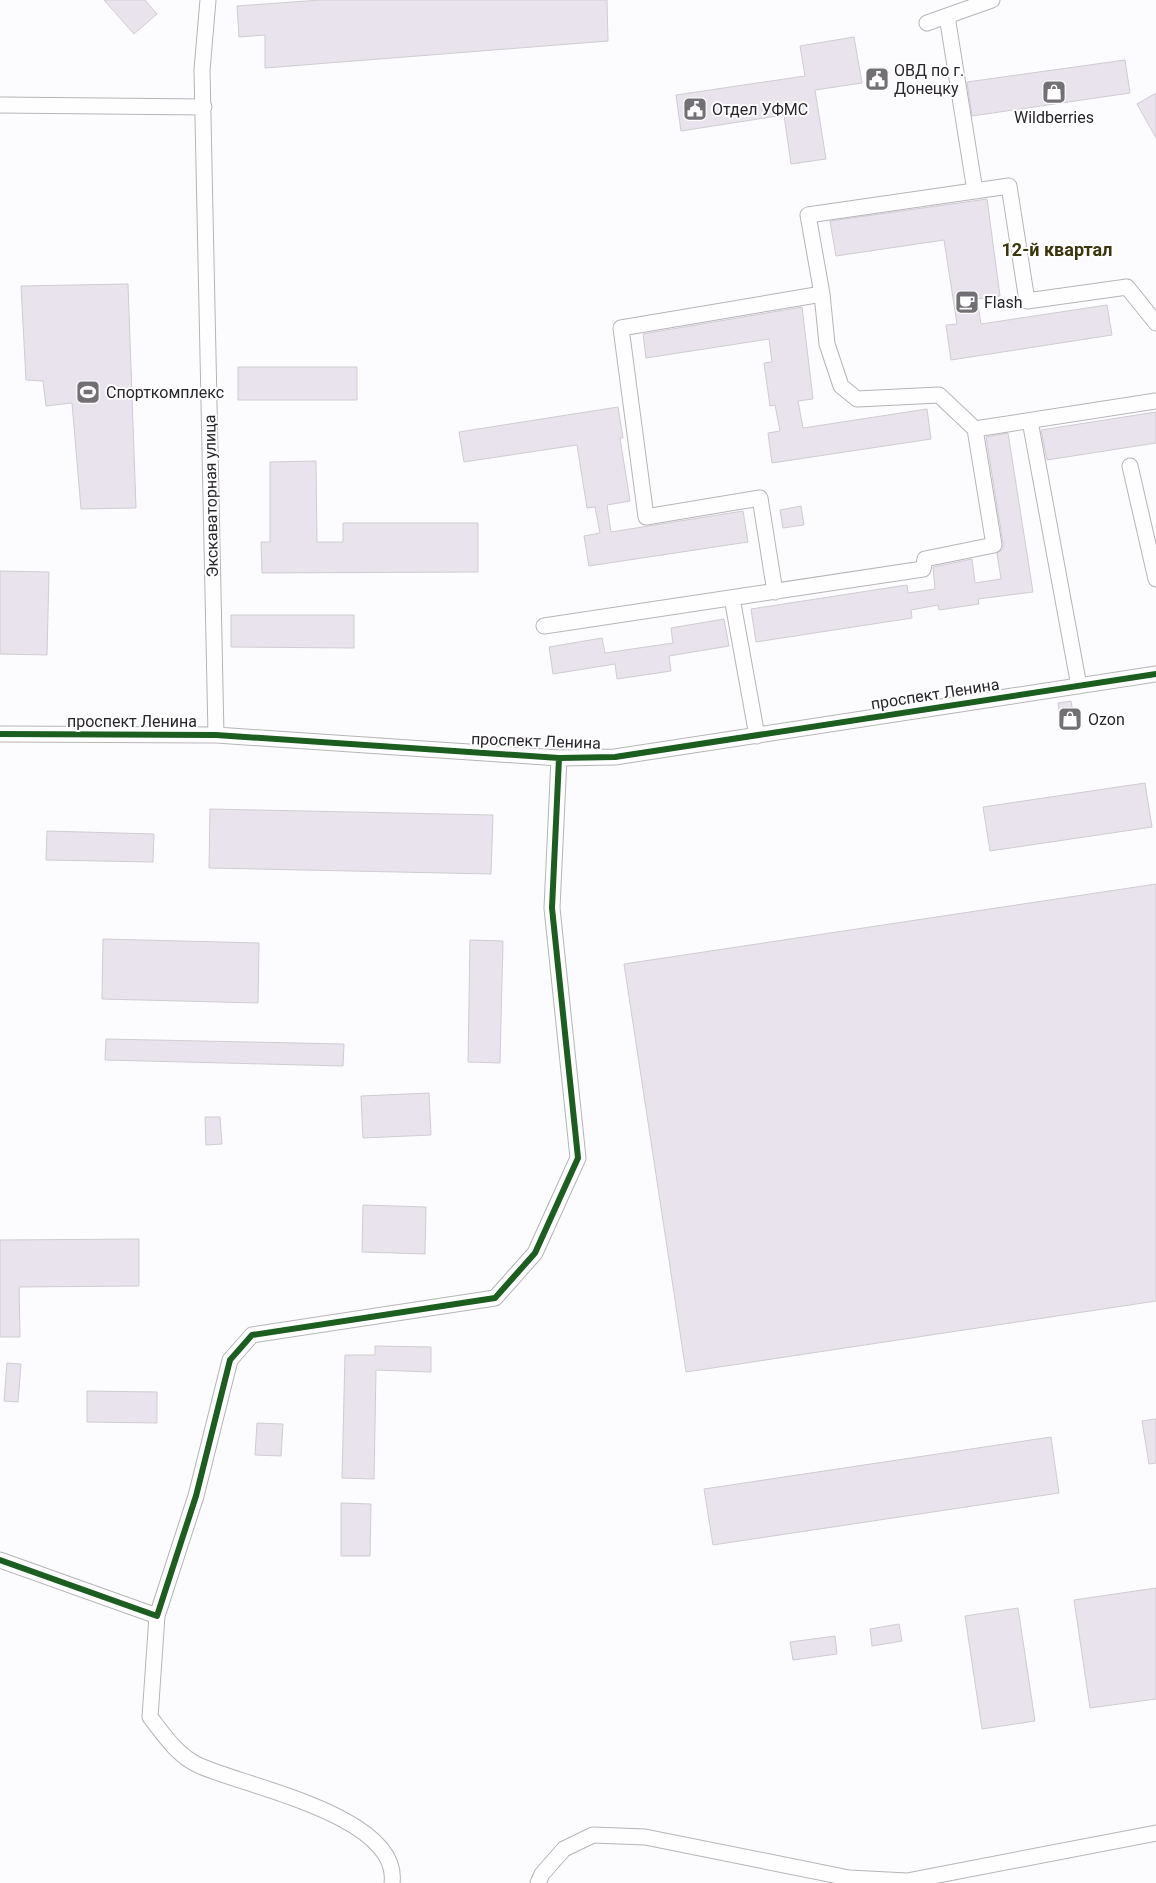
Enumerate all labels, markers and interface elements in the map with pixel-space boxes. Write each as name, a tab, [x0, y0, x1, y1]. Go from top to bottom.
place label: ОВД по г. Донецку	[894, 61, 964, 98]
public building icon: ОВД по г. Донецку	[864, 66, 890, 92]
shop icon: Wildberries	[1041, 79, 1067, 105]
public building icon: Отдел УФМС	[682, 96, 708, 122]
place label: Отдел УФМС	[712, 100, 808, 119]
place label: Wildberries	[1014, 108, 1094, 127]
district label: 12-й квартал	[1002, 239, 1112, 260]
cafe icon: Flash	[954, 289, 980, 315]
place label: Flash	[984, 293, 1023, 312]
sports icon: Спорткомплекс	[75, 379, 101, 405]
place label: Спорткомплекс	[106, 383, 224, 402]
street label: Экскаваторная улица	[200, 414, 222, 578]
street label: проспект Ленина	[869, 674, 1001, 714]
shop icon: Ozon	[1057, 706, 1083, 732]
place label: Ozon	[1088, 710, 1125, 729]
street label: проспект Ленина	[67, 712, 197, 731]
street label: проспект Ленина	[471, 729, 601, 753]

